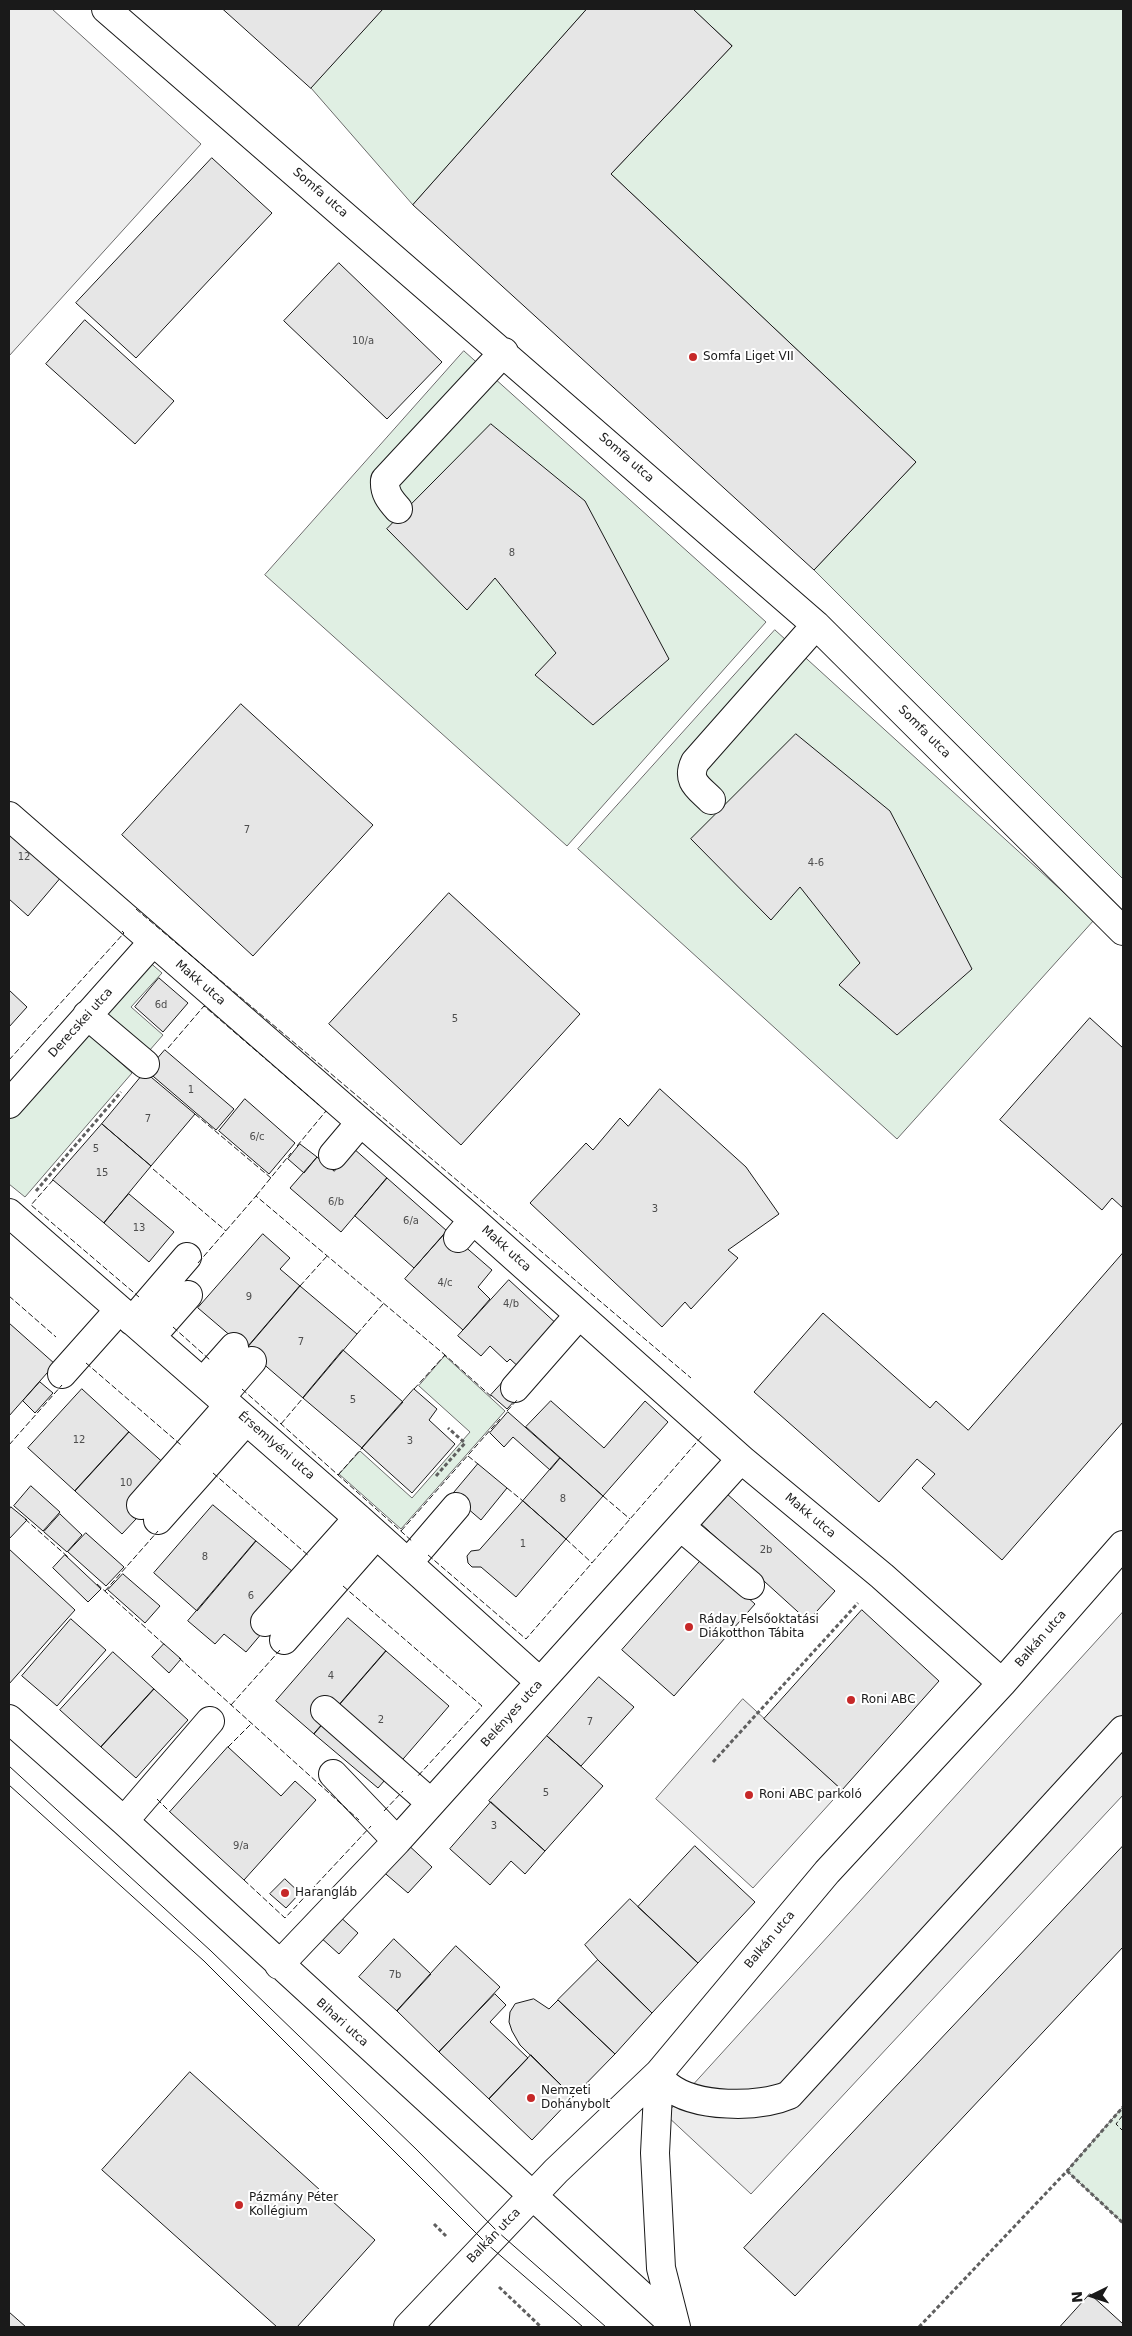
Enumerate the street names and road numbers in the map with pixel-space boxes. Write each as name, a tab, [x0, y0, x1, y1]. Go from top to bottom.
street label: Somfa utca	[290, 165, 350, 221]
street label: Somfa utca	[596, 430, 656, 486]
street label: Somfa utca	[895, 703, 953, 761]
street label: Makk utca	[172, 957, 228, 1009]
street label: Derecskei utca	[46, 985, 116, 1061]
street label: Makk utca	[478, 1223, 534, 1275]
street label: Érsemlyéni utca	[235, 1409, 317, 1483]
street label: Makk utca	[782, 1491, 838, 1541]
street label: Balkán utca	[1012, 1608, 1070, 1670]
street label: Belényes utca	[478, 1678, 546, 1750]
street label: Balkán utca	[742, 1908, 798, 1972]
street label: Bihari utca	[313, 1996, 371, 2050]
street label: Balkán utca	[464, 2206, 524, 2266]

